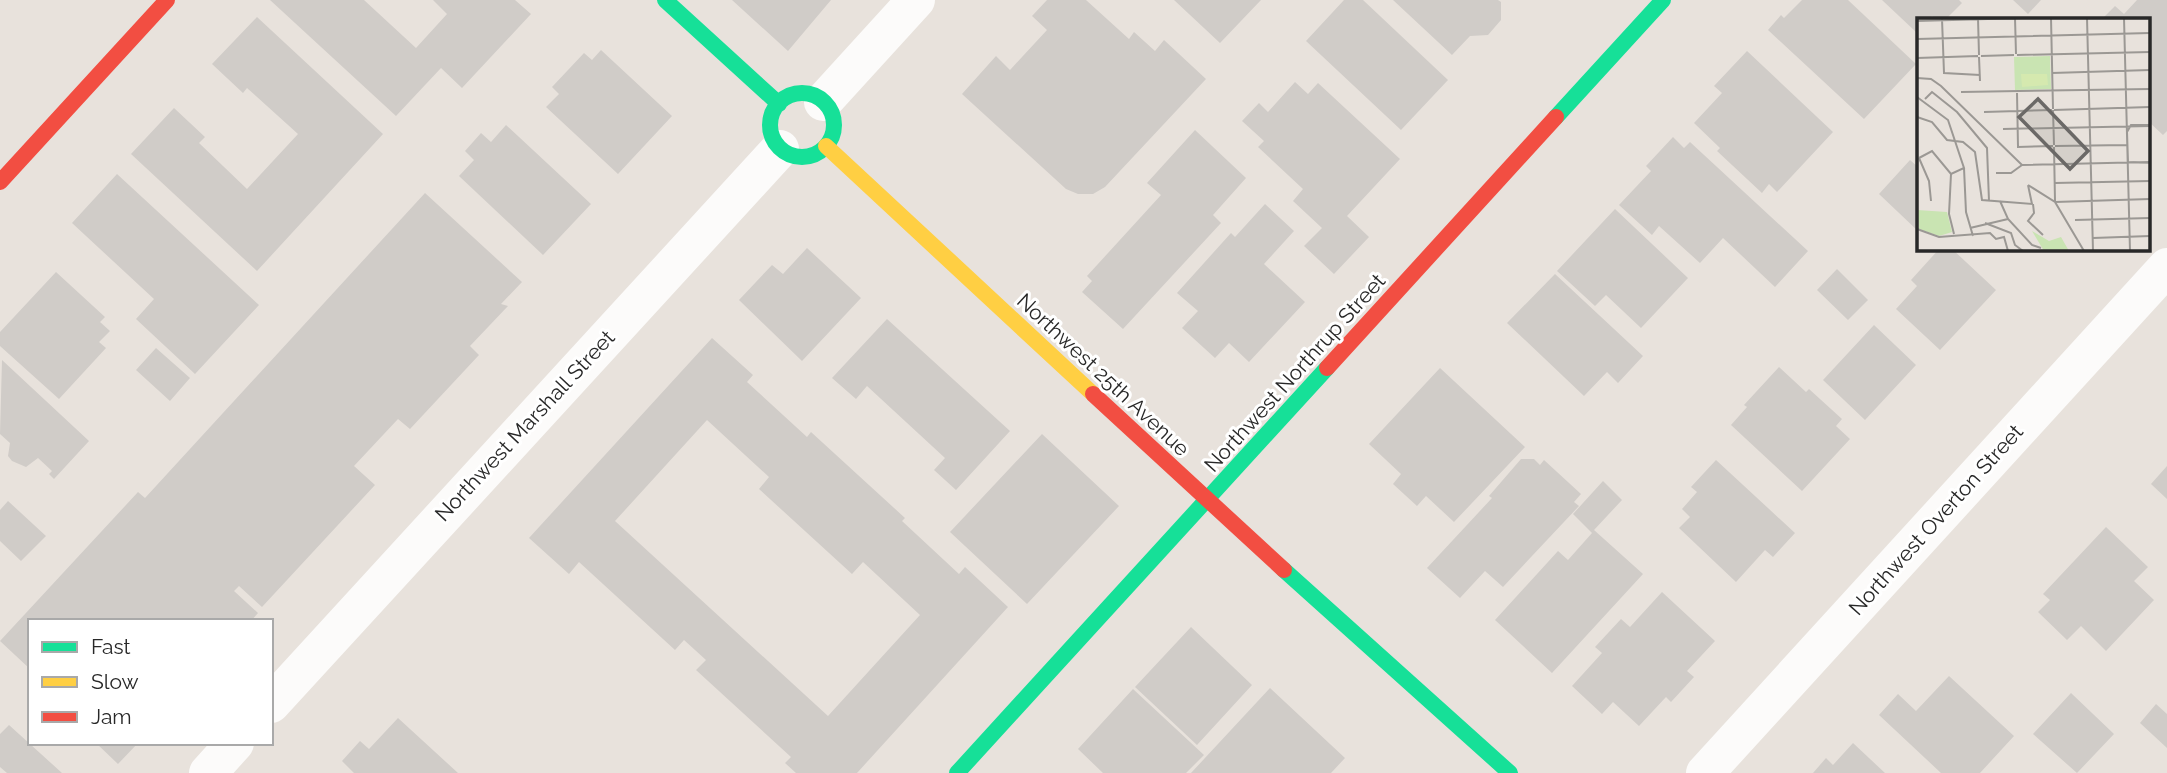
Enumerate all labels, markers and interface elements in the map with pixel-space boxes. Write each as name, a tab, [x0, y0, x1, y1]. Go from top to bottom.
inset map	[1917, 18, 2150, 250]
street label: Northwest Northrup Street	[1199, 268, 1390, 477]
street label: Northwest 25th Avenue	[1012, 288, 1195, 461]
street label: Northwest Marshall Street	[430, 325, 620, 526]
street label: Northwest Overton Street	[1843, 419, 2028, 620]
legend	[28, 619, 273, 745]
text: Fast	[91, 634, 131, 659]
text: Slow	[91, 669, 139, 694]
text: Jam	[91, 704, 132, 729]

